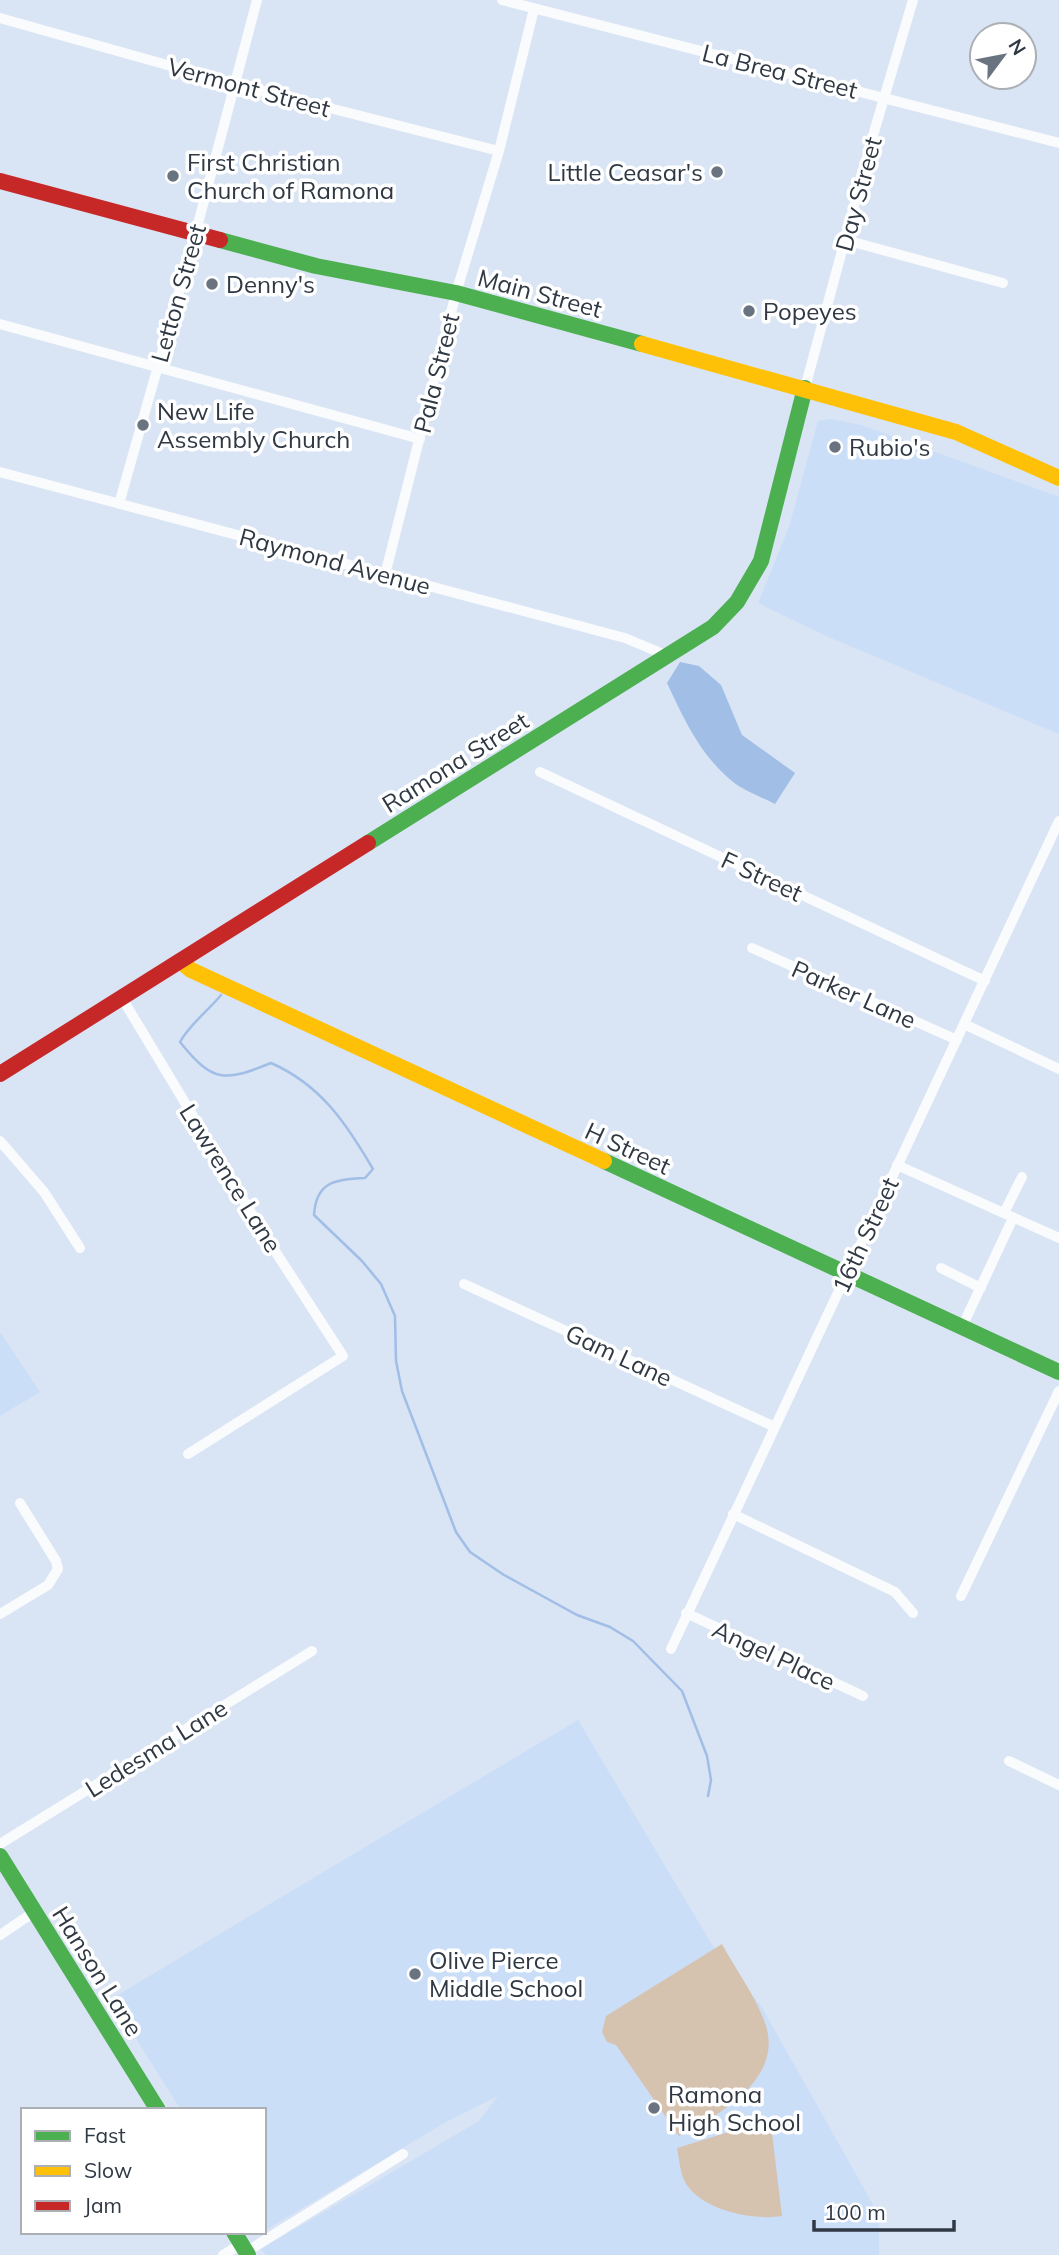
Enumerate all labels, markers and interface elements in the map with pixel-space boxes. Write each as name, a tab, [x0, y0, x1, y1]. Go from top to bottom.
north arrow	[968, 21, 1038, 91]
text: N	[1003, 35, 1031, 59]
street label: La Brea Street	[699, 37, 861, 105]
street label: Vermont Street	[164, 51, 334, 123]
street label: Day Street	[828, 133, 888, 255]
place label: First Christian Church of Ramona	[187, 147, 394, 205]
place label: Little Ceasar's	[547, 157, 703, 187]
marker: Little Ceasar's	[709, 164, 725, 180]
marker: First Christian Church of Ramona	[165, 168, 181, 184]
street label: Letton Street	[144, 220, 212, 366]
street label: Main Street	[475, 262, 605, 324]
place label: Denny's	[226, 269, 315, 299]
marker: Denny's	[204, 276, 220, 292]
place label: Popeyes	[763, 296, 857, 326]
marker: Popeyes	[741, 303, 757, 319]
street label: Pala Street	[407, 310, 465, 436]
place label: New Life Assembly Church	[157, 396, 350, 454]
marker: New Life Assembly Church	[135, 417, 151, 433]
place label: Rubio's	[849, 432, 930, 462]
marker: Rubio's	[827, 439, 843, 455]
street label: Raymond Avenue	[236, 521, 434, 601]
street label: Ramona Street	[376, 705, 534, 819]
street label: F Street	[717, 844, 807, 908]
street label: Parker Lane	[787, 953, 921, 1035]
street label: Lawrence Lane	[173, 1098, 289, 1258]
street label: H Street	[580, 1115, 676, 1181]
street label: 16th Street	[825, 1173, 905, 1297]
street label: Gam Lane	[561, 1317, 677, 1393]
street label: Angel Place	[708, 1614, 840, 1696]
street label: Ledesma Lane	[79, 1692, 233, 1804]
street label: Hanson Lane	[46, 1901, 150, 2041]
place label: Olive Pierce Middle School	[429, 1945, 583, 2003]
marker: Olive Pierce Middle School	[407, 1966, 423, 1982]
place label: Ramona High School	[668, 2079, 801, 2137]
marker: Ramona High School	[646, 2100, 662, 2116]
legend	[21, 2108, 266, 2234]
text: Fast	[84, 2122, 126, 2148]
text: Slow	[84, 2157, 132, 2183]
scale bar	[814, 2188, 954, 2232]
text: Jam	[84, 2192, 122, 2218]
text: 100 m	[824, 2199, 886, 2225]

